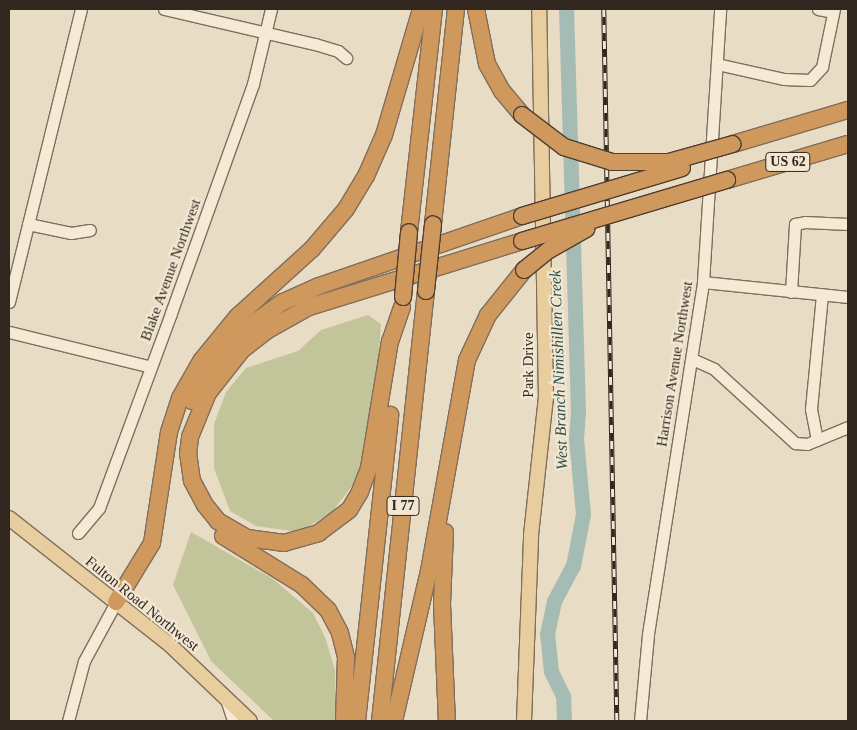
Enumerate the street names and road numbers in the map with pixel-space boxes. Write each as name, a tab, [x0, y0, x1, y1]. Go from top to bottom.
road number: US 62	[764, 150, 812, 173]
street label: Blake Avenue Northwest	[137, 196, 205, 344]
street label: Harrison Avenue Northwest	[653, 280, 697, 448]
street label: Park Drive	[520, 332, 538, 398]
road number: I 77	[386, 494, 420, 518]
street label: Fulton Road Northwest	[82, 553, 202, 655]

